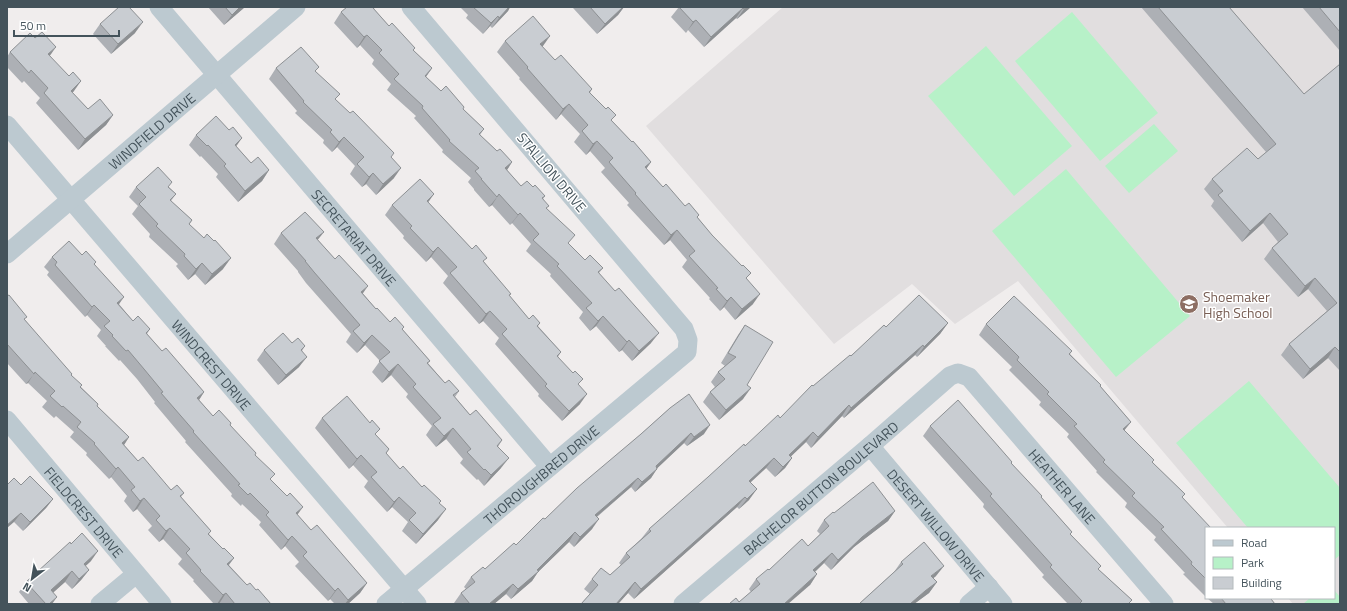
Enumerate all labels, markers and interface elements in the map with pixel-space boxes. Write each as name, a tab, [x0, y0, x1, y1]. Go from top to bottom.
scale bar	[14, 12, 119, 38]
text: 50 m	[20, 16, 46, 35]
street label: WINDFIELD DRIVE	[103, 87, 200, 174]
street label: STALLION DRIVE	[512, 128, 592, 217]
street label: SECRETARIAT DRIVE	[307, 184, 402, 290]
place label: Shoemaker High School	[1203, 286, 1273, 323]
school or university icon: Shoemaker High School	[1178, 293, 1200, 315]
street label: WINDCREST DRIVE	[167, 314, 257, 414]
street label: BACHELOR BUTTON BOULEVARD	[738, 416, 903, 560]
street label: THOROUGHBRED DRIVE	[478, 420, 603, 529]
street label: HEATHER LANE	[1024, 444, 1101, 528]
street label: FIELDCREST DRIVE	[40, 462, 129, 562]
street label: DESERT WILLOW DRIVE	[883, 464, 990, 586]
legend	[1205, 527, 1335, 599]
text: Road	[1241, 533, 1267, 552]
text: Park	[1241, 553, 1264, 572]
north arrow	[12, 559, 52, 599]
text: Building	[1241, 573, 1282, 592]
text: N	[19, 579, 34, 596]

